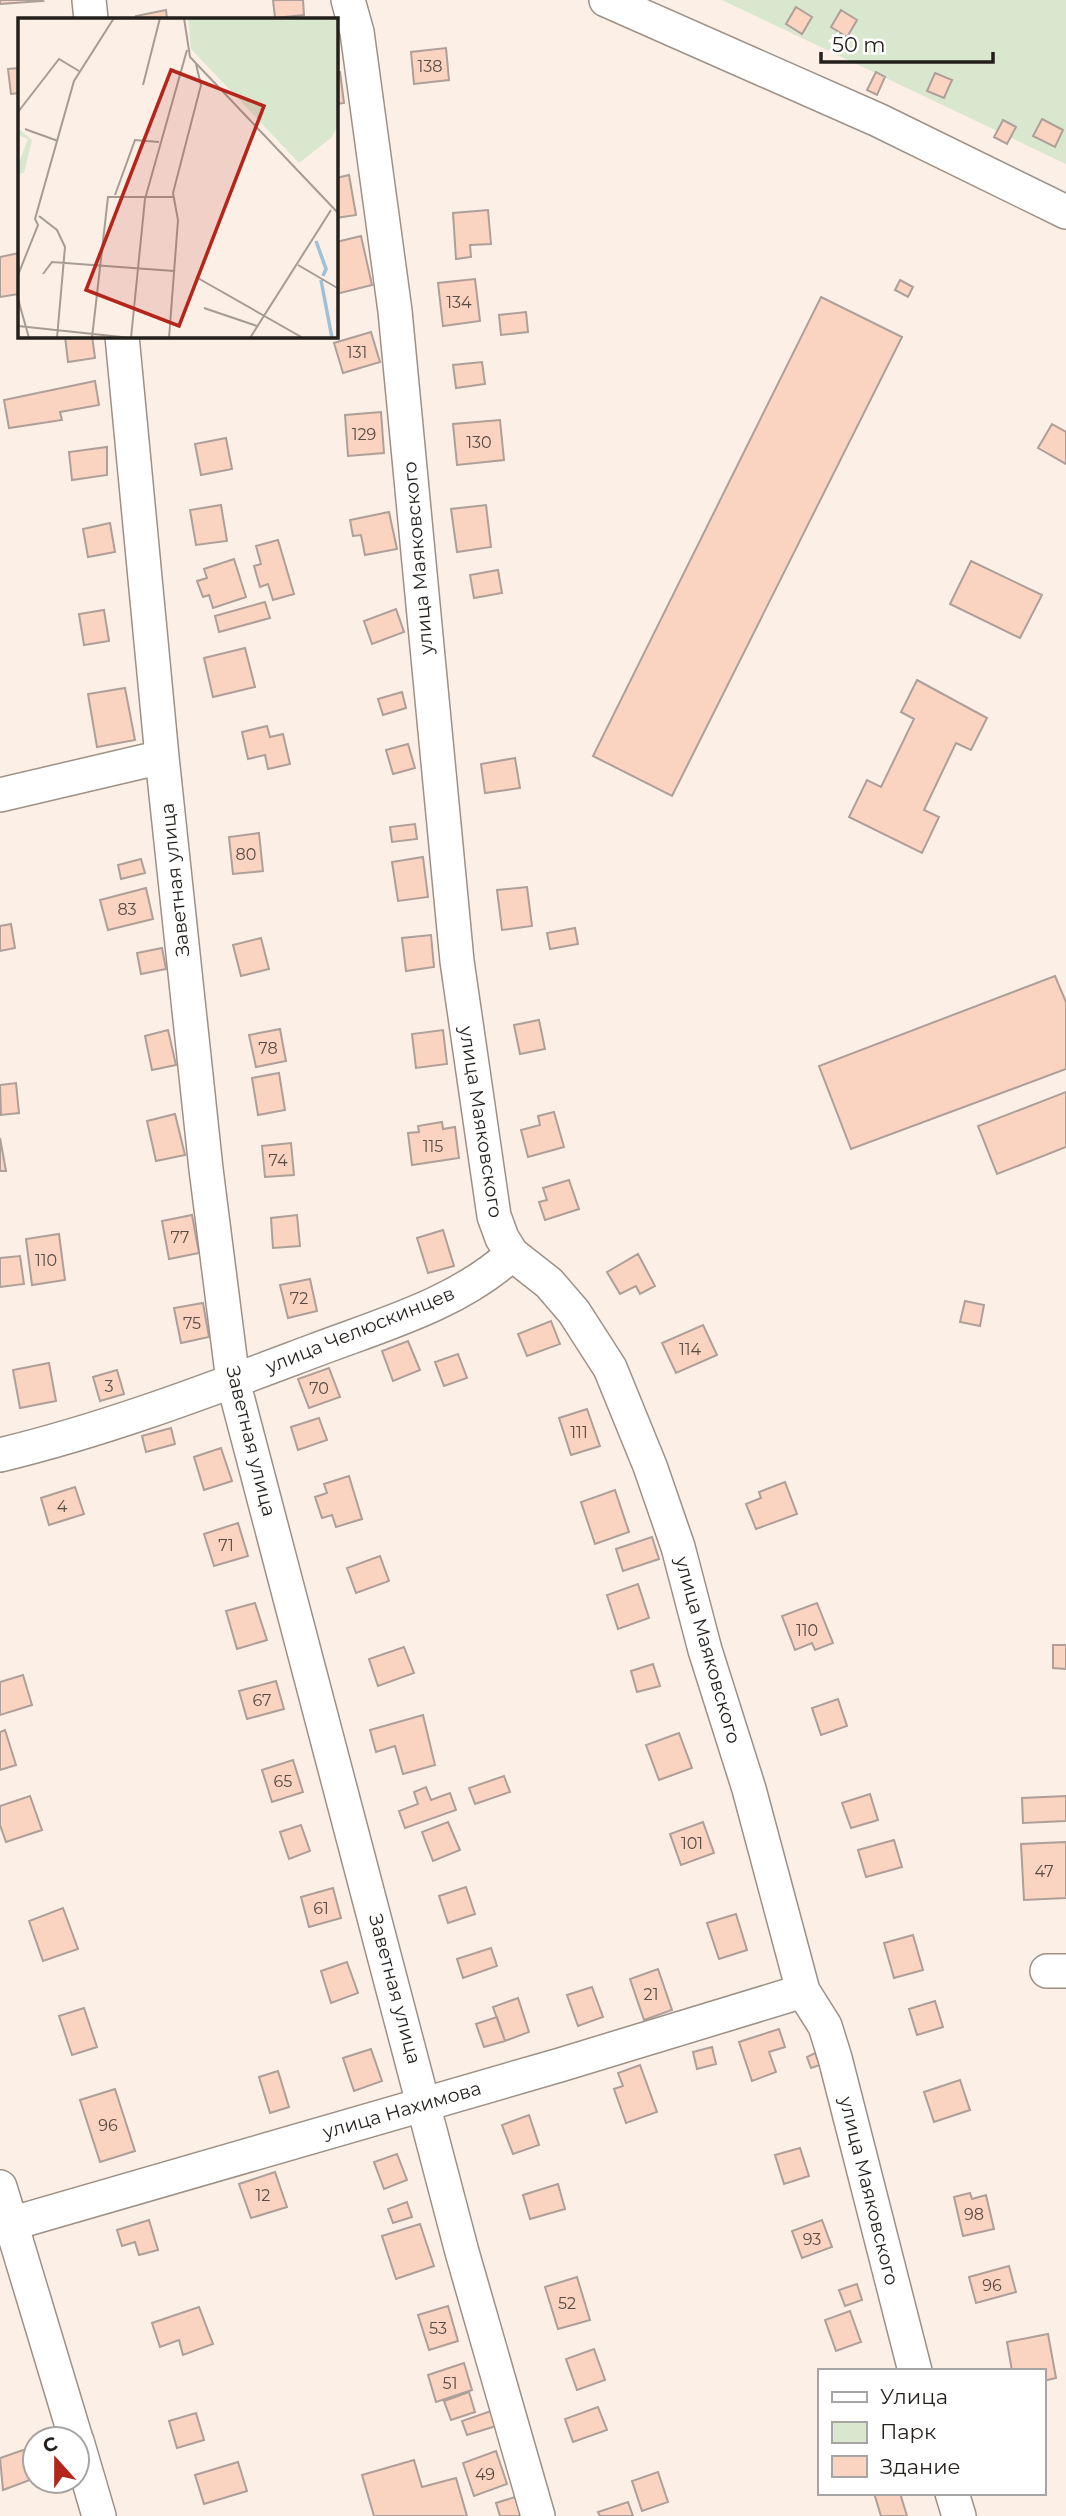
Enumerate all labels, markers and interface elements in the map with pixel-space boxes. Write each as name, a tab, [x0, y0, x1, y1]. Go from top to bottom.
inset map	[18, 18, 338, 338]
scale bar	[821, 21, 992, 65]
text: 50 m	[832, 32, 886, 57]
house number: 138	[417, 57, 443, 76]
house number: 134	[446, 293, 472, 312]
house number: 131	[347, 343, 367, 362]
house number: 129	[352, 425, 376, 444]
house number: 130	[466, 433, 492, 452]
street label: улица Маяковского	[398, 461, 438, 656]
street label: Заветная улица	[155, 802, 195, 958]
house number: 80	[236, 845, 256, 864]
house number: 83	[117, 900, 137, 919]
street label: улица Маяковского	[454, 1024, 508, 1219]
house number: 78	[258, 1039, 278, 1058]
house number: 115	[423, 1137, 443, 1156]
house number: 74	[269, 1151, 288, 1170]
house number: 77	[171, 1228, 189, 1247]
house number: 110	[35, 1251, 57, 1270]
street label: улица Челюскинцев	[261, 1282, 458, 1379]
house number: 72	[290, 1289, 308, 1308]
house number: 75	[183, 1314, 201, 1333]
house number: 114	[679, 1340, 701, 1359]
street label: Заветная улица	[221, 1363, 281, 1519]
house number: 3	[104, 1377, 114, 1396]
house number: 70	[309, 1379, 329, 1398]
house number: 111	[570, 1423, 588, 1442]
house number: 4	[57, 1497, 68, 1516]
house number: 71	[218, 1536, 234, 1555]
street label: улица Маяковского	[670, 1553, 746, 1746]
house number: 110	[796, 1621, 818, 1640]
house number: 67	[252, 1691, 272, 1710]
house number: 65	[274, 1772, 292, 1791]
house number: 101	[681, 1834, 703, 1853]
house number: 47	[1034, 1862, 1054, 1881]
house number: 61	[313, 1899, 329, 1918]
street label: Заветная улица	[364, 1911, 426, 2067]
house number: 21	[644, 1985, 658, 2004]
street label: улица Нахимова	[319, 2076, 484, 2144]
street label: улица Маяковского	[834, 2093, 904, 2288]
house number: 96	[98, 2116, 118, 2135]
house number: 12	[256, 2186, 270, 2205]
house number: 98	[964, 2205, 984, 2224]
house number: 93	[803, 2230, 821, 2249]
house number: 96	[982, 2276, 1002, 2295]
house number: 52	[558, 2294, 576, 2313]
house number: 53	[429, 2319, 447, 2338]
legend	[818, 2369, 1045, 2495]
house number: 51	[443, 2374, 457, 2393]
text: Улица	[880, 2384, 948, 2409]
text: Парк	[880, 2419, 936, 2444]
north arrow	[21, 2425, 91, 2495]
text: С	[40, 2431, 61, 2458]
text: Здание	[880, 2454, 961, 2479]
house number: 49	[475, 2465, 495, 2484]

